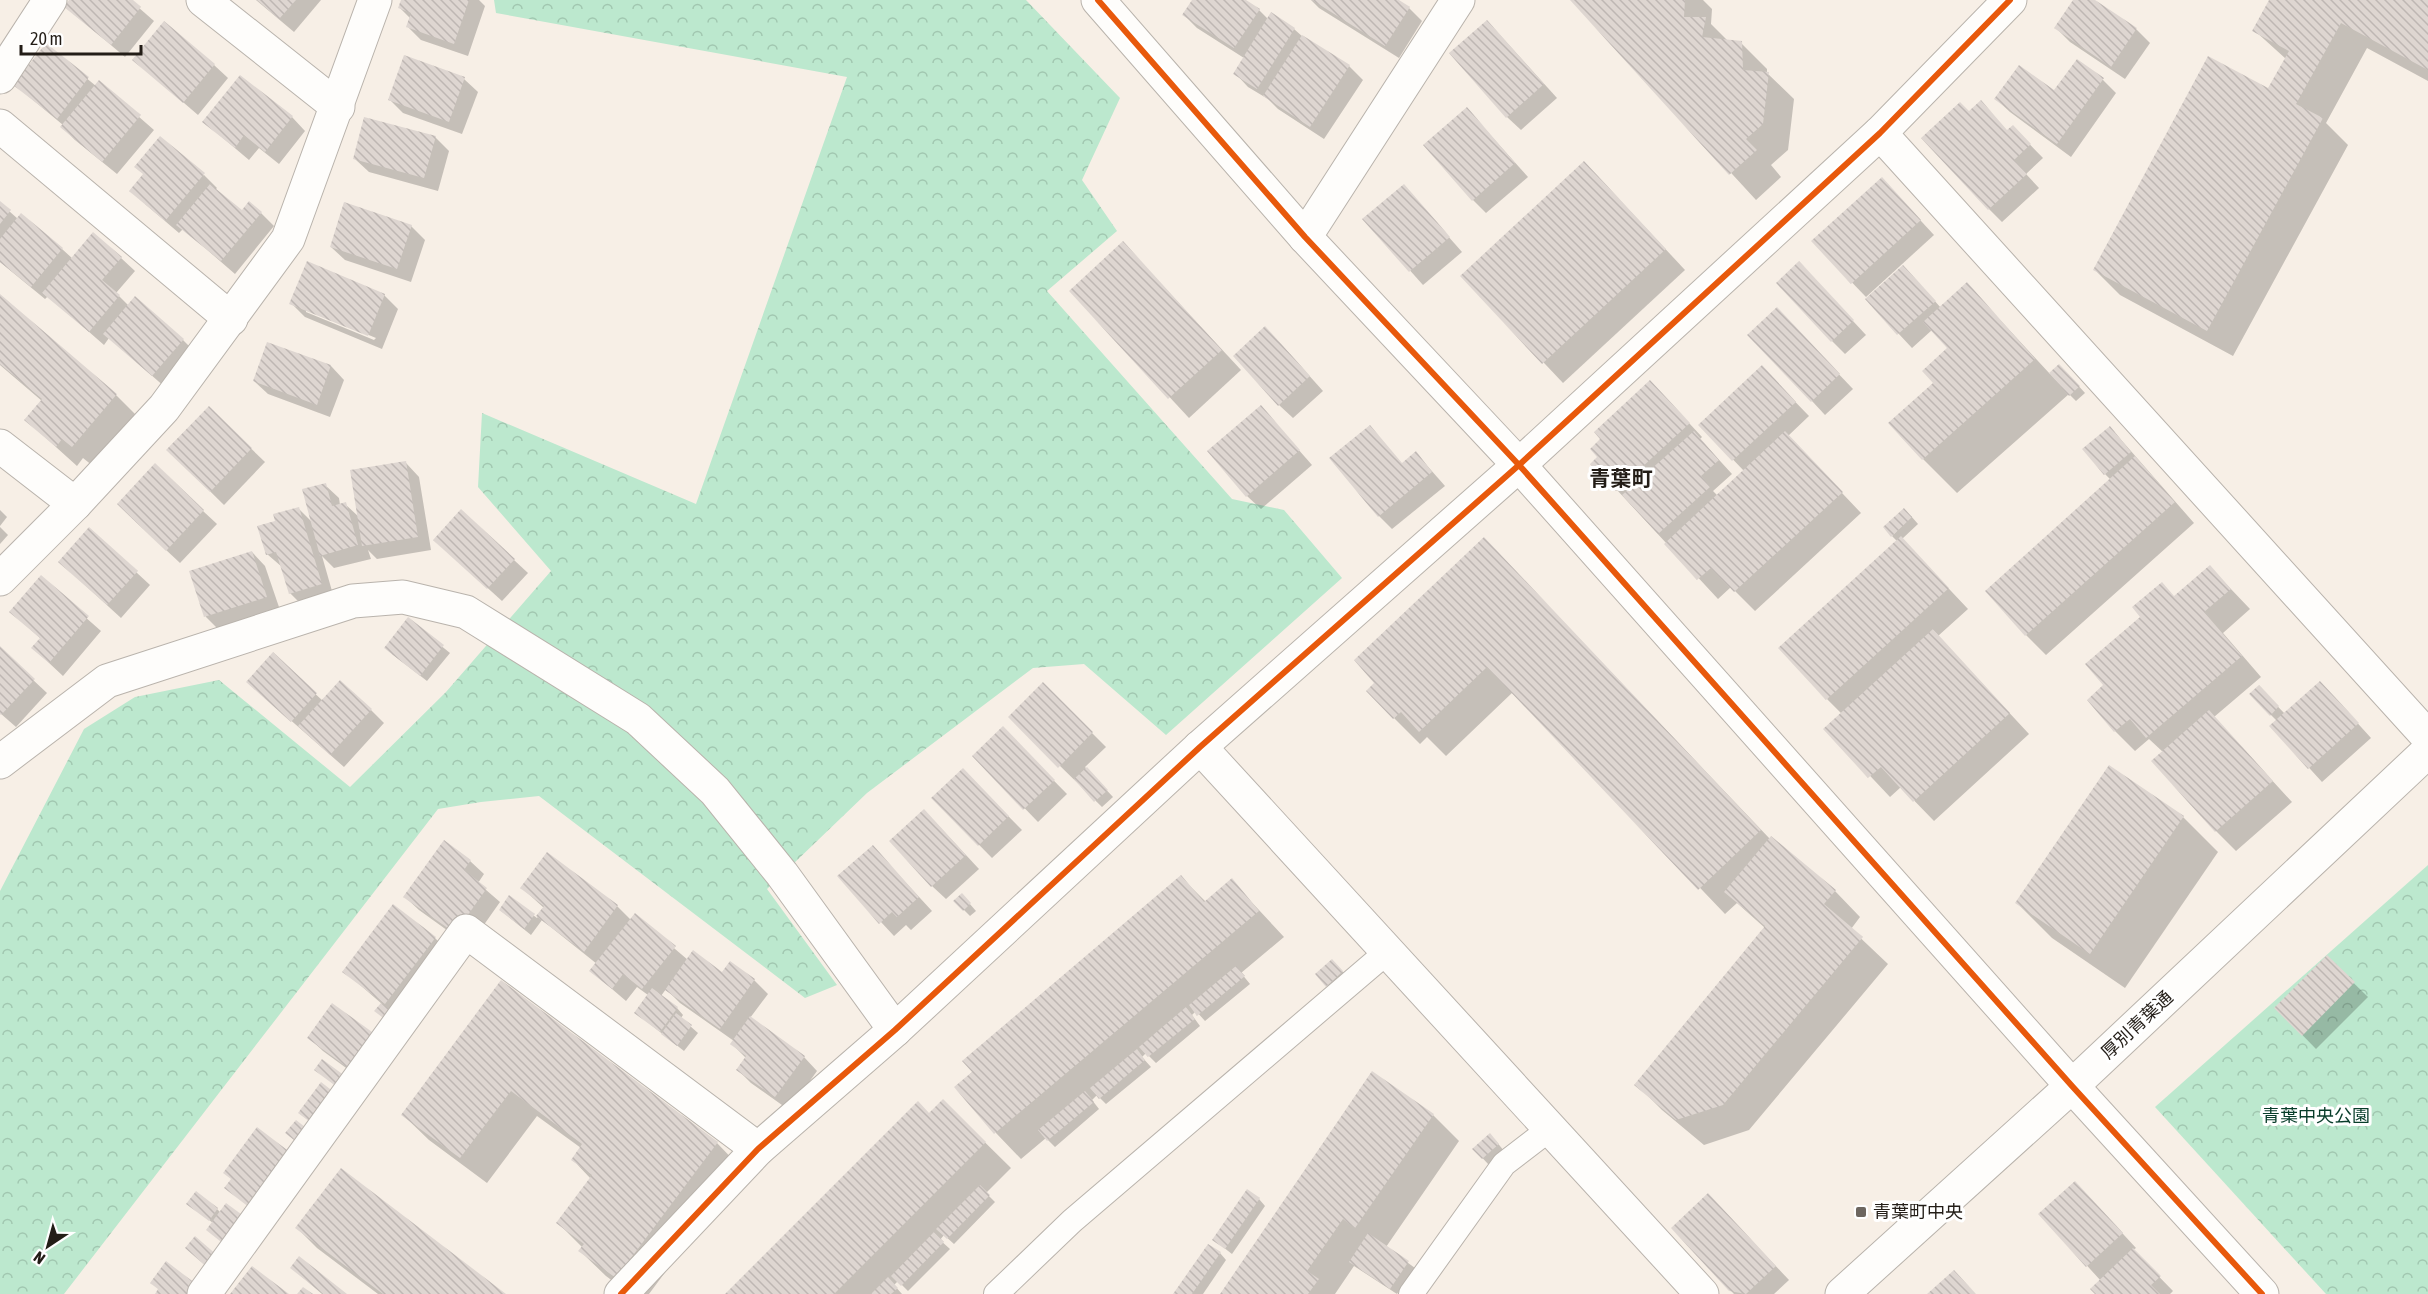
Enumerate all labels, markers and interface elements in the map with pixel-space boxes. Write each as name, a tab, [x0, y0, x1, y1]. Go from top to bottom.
scale bar	[21, 18, 141, 56]
text: 20 m	[30, 28, 62, 49]
district label: 青葉町	[1590, 466, 1653, 490]
street label: 厚別青葉通	[2097, 986, 2177, 1063]
park label: 青葉中央公園	[2262, 1105, 2370, 1126]
place label: 青葉町中央	[1873, 1201, 1963, 1222]
marker: 青葉町中央	[1854, 1205, 1868, 1219]
north arrow	[18, 1216, 78, 1276]
text: N	[30, 1248, 48, 1268]

